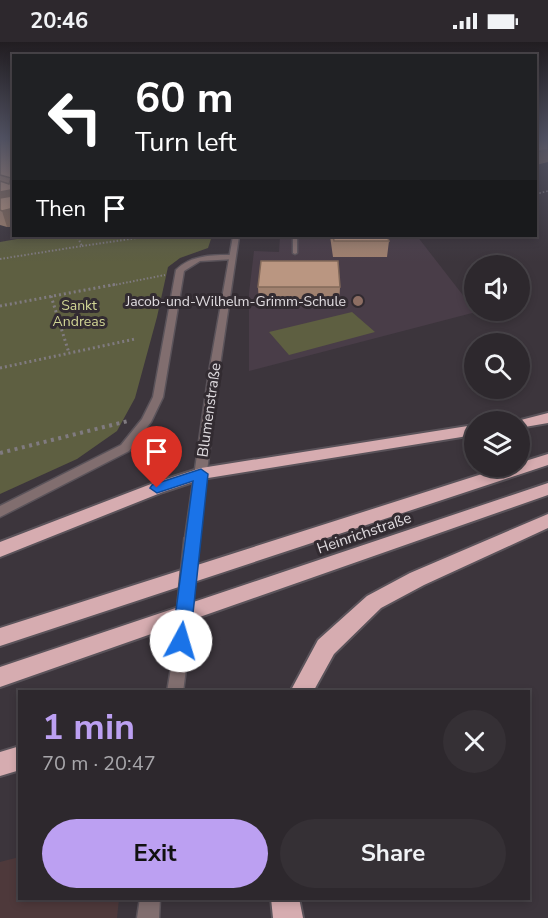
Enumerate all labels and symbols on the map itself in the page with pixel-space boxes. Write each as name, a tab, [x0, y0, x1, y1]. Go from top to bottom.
place label: Jacob-und-Wilhelm-Grimm-Schule	[125, 292, 346, 311]
marker: Jacob-und-Wilhelm-Grimm-Schule	[351, 294, 365, 308]
park label: Sankt Andreas	[53, 296, 106, 331]
street label: Blumenstraße	[192, 361, 226, 459]
pin	[131, 426, 182, 488]
street label: Heinrichstraße	[314, 507, 414, 558]
position arrow	[149, 609, 213, 673]

